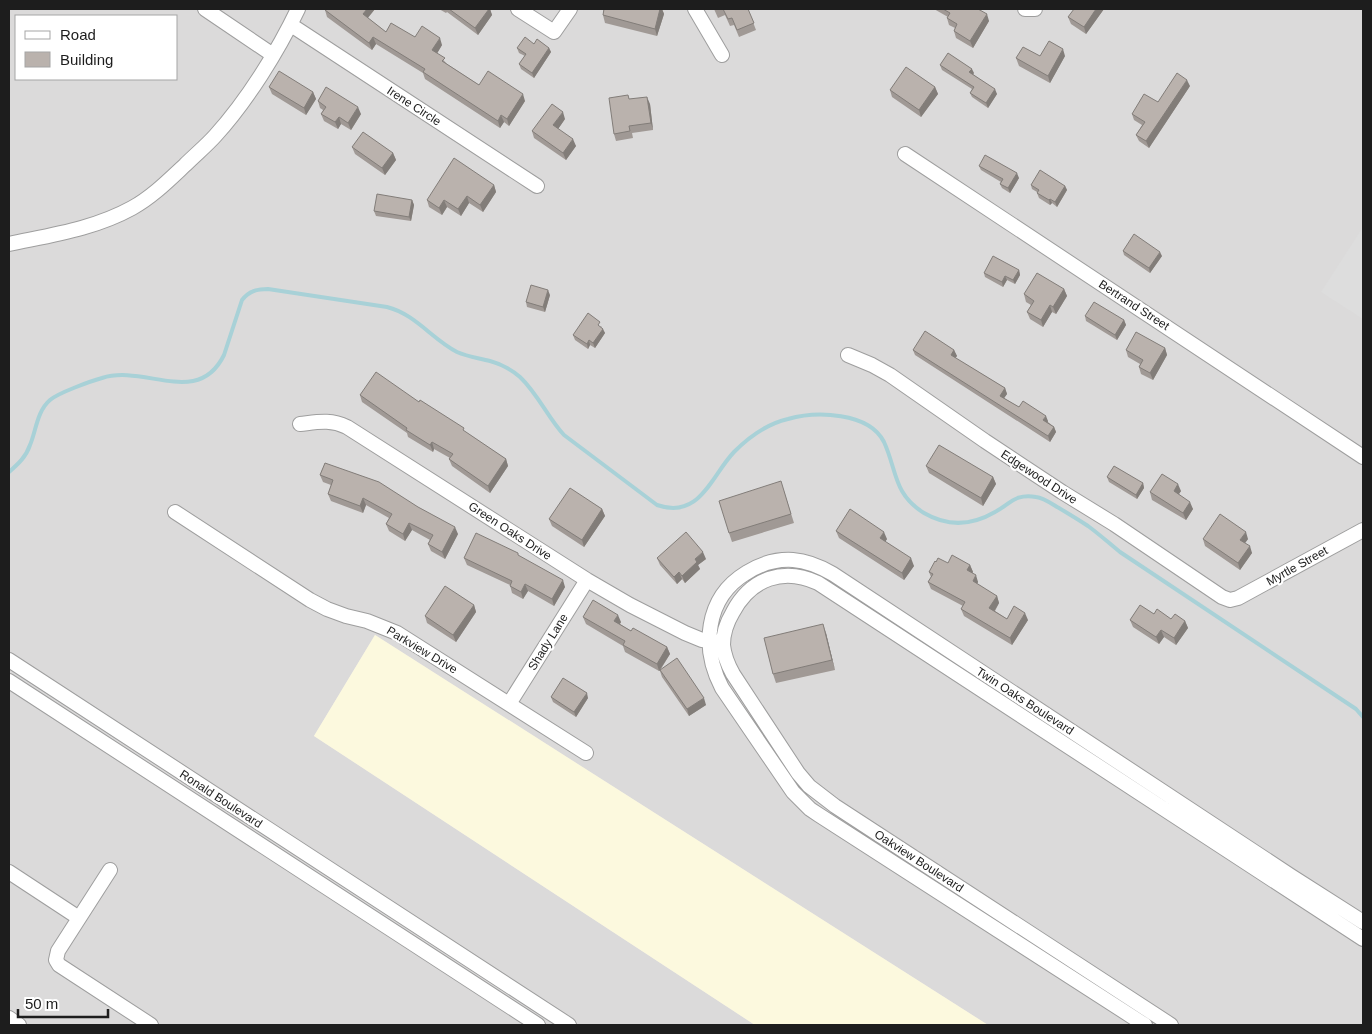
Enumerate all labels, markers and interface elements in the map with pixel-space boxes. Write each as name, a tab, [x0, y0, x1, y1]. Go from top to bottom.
legend	[15, 15, 178, 80]
text: Road	[60, 26, 96, 43]
text: Building	[60, 51, 113, 68]
street label: Irene Circle	[384, 83, 444, 129]
street label: Bertrand Street	[1096, 277, 1172, 333]
street label: Edgewood Drive	[998, 447, 1080, 507]
street label: Green Oaks Drive	[466, 499, 554, 563]
street label: Myrtle Street	[1264, 543, 1331, 589]
street label: Shady Lane	[525, 611, 571, 673]
street label: Parkview Drive	[384, 623, 460, 677]
street label: Twin Oaks Boulevard	[974, 664, 1076, 738]
street label: Ronald Boulevard	[177, 767, 265, 831]
street label: Oakview Boulevard	[872, 827, 966, 895]
scale bar	[18, 986, 108, 1018]
text: 50 m	[25, 995, 58, 1012]

